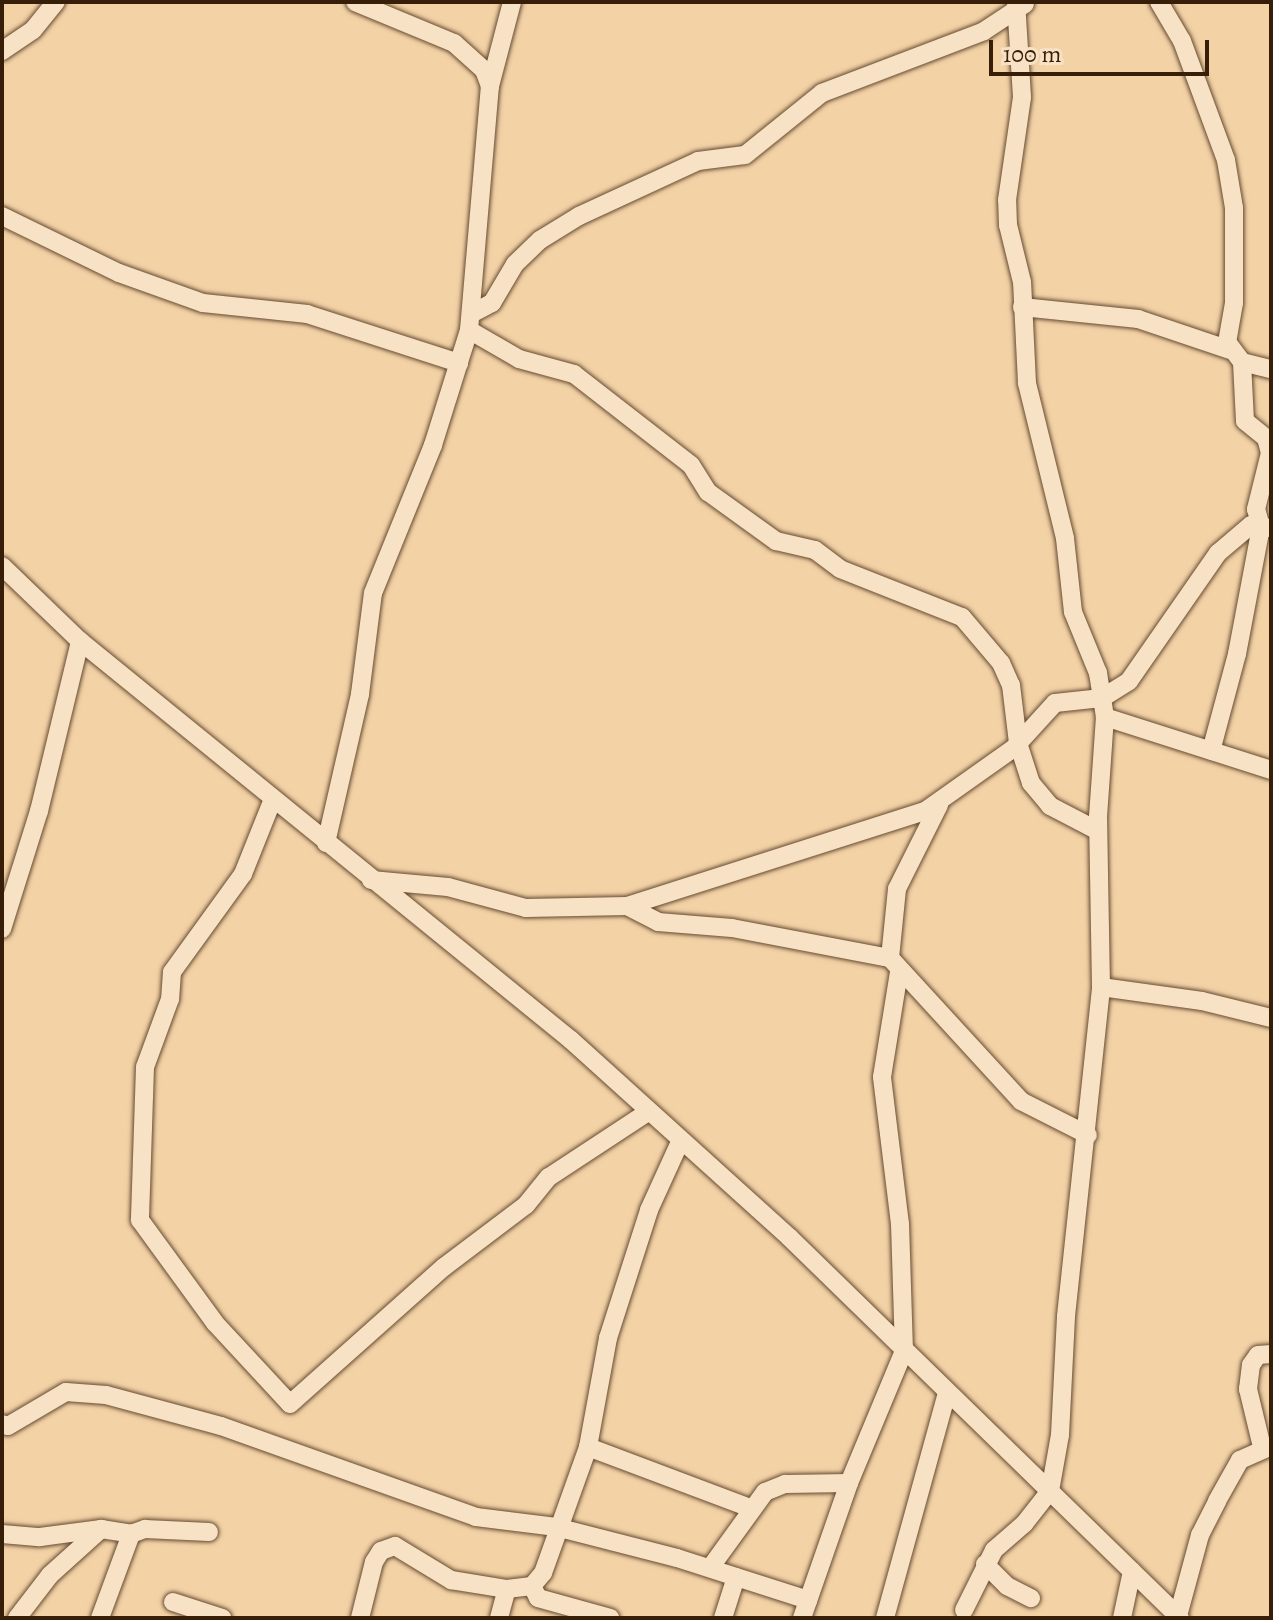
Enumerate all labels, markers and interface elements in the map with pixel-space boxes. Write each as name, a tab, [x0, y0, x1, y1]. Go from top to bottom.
scale bar	[993, 24, 1213, 74]
text: 100 m	[1003, 38, 1062, 70]

